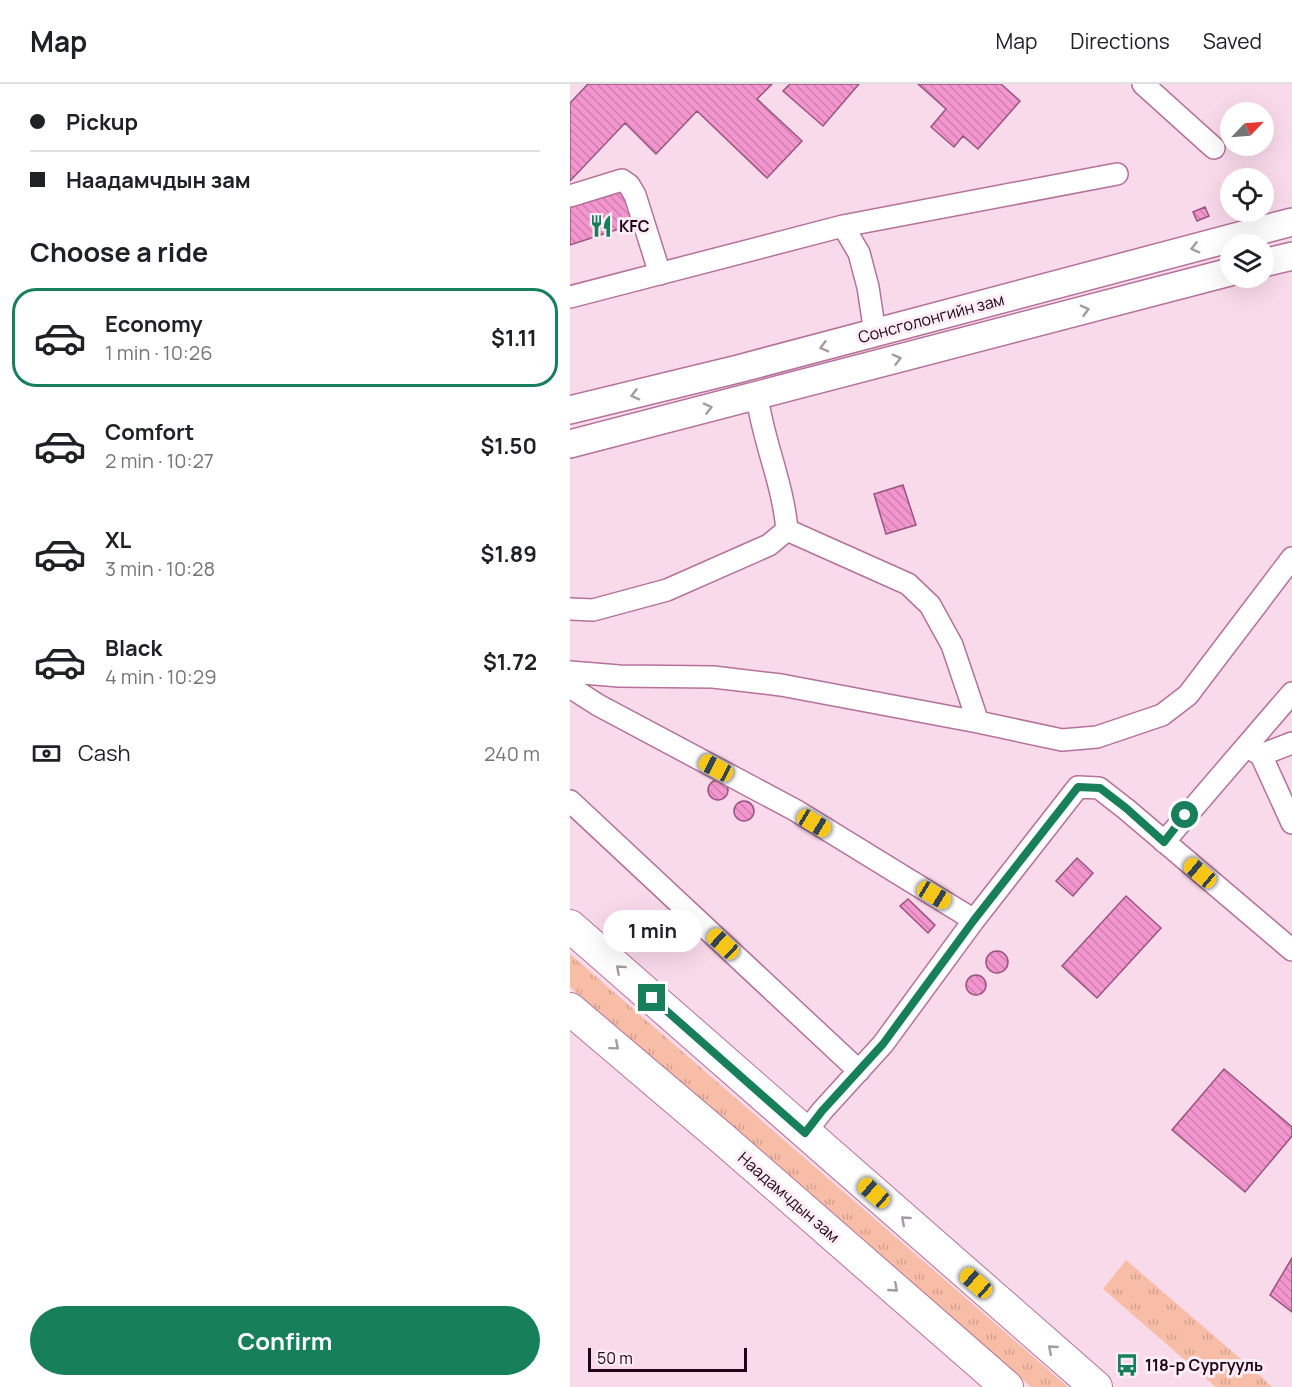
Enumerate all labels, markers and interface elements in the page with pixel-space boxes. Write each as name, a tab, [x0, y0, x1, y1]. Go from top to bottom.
text: Map	[30, 22, 87, 60]
text: Map	[996, 27, 1037, 55]
text: Directions	[1070, 27, 1170, 55]
text: Saved	[1203, 27, 1262, 55]
north arrow	[1220, 102, 1274, 156]
map controls	[1220, 102, 1274, 288]
text: Pickup	[66, 107, 138, 137]
text: Наадамчдын зам	[66, 165, 251, 195]
button: locate	[1220, 168, 1274, 222]
restaurant icon: KFC	[588, 213, 614, 239]
place label: KFC	[619, 215, 650, 237]
text: Choose a ride	[30, 233, 208, 270]
button: layers	[1220, 234, 1274, 288]
one-way arrow	[1190, 241, 1201, 253]
street label: Сонсголонгийн зам	[855, 288, 1007, 348]
one-way arrow	[1080, 304, 1090, 317]
text: Economy	[105, 309, 203, 339]
icon: car	[33, 311, 87, 365]
text: $1.11	[491, 323, 537, 353]
text: 1 min · 10:26	[105, 339, 213, 366]
one-way arrow	[819, 339, 829, 352]
one-way arrow	[891, 354, 902, 366]
one-way arrow	[630, 387, 640, 400]
one-way arrow	[702, 403, 713, 415]
text: Comfort	[105, 417, 194, 447]
icon: car	[33, 419, 87, 473]
text: $1.50	[480, 431, 537, 461]
text: 2 min · 10:27	[105, 447, 214, 474]
text: XL	[105, 525, 131, 555]
icon: car	[33, 527, 87, 581]
text: $1.89	[481, 539, 537, 569]
text: 3 min · 10:28	[105, 555, 215, 582]
text: Black	[105, 633, 162, 663]
icon: car	[33, 635, 87, 689]
text: $1.72	[483, 647, 537, 677]
text: 4 min · 10:29	[105, 663, 217, 690]
icon: cash	[30, 737, 63, 770]
text: Cash	[78, 738, 131, 768]
text: 240 m	[484, 740, 540, 767]
car	[696, 752, 736, 784]
route start	[1171, 801, 1198, 828]
car	[794, 806, 834, 840]
car	[1180, 855, 1220, 891]
car	[914, 878, 954, 912]
callout: 1 min	[602, 911, 702, 953]
text: 1 min	[628, 917, 677, 944]
car	[704, 925, 742, 963]
one-way arrow	[616, 965, 627, 976]
route end	[638, 984, 665, 1011]
one-way arrow	[608, 1039, 619, 1050]
street label: Наадамчдын зам	[733, 1147, 845, 1247]
car	[855, 1174, 893, 1212]
one-way arrow	[901, 1216, 912, 1227]
car	[957, 1264, 995, 1302]
one-way arrow	[887, 1281, 897, 1292]
button: Confirm	[30, 1306, 540, 1375]
scale bar	[588, 1345, 747, 1372]
one-way arrow	[1048, 1345, 1059, 1356]
text: 50 m	[597, 1347, 633, 1369]
bus stop icon: 118-р Сургууль	[1114, 1352, 1140, 1378]
place label: 118-р Сургууль	[1145, 1354, 1263, 1376]

